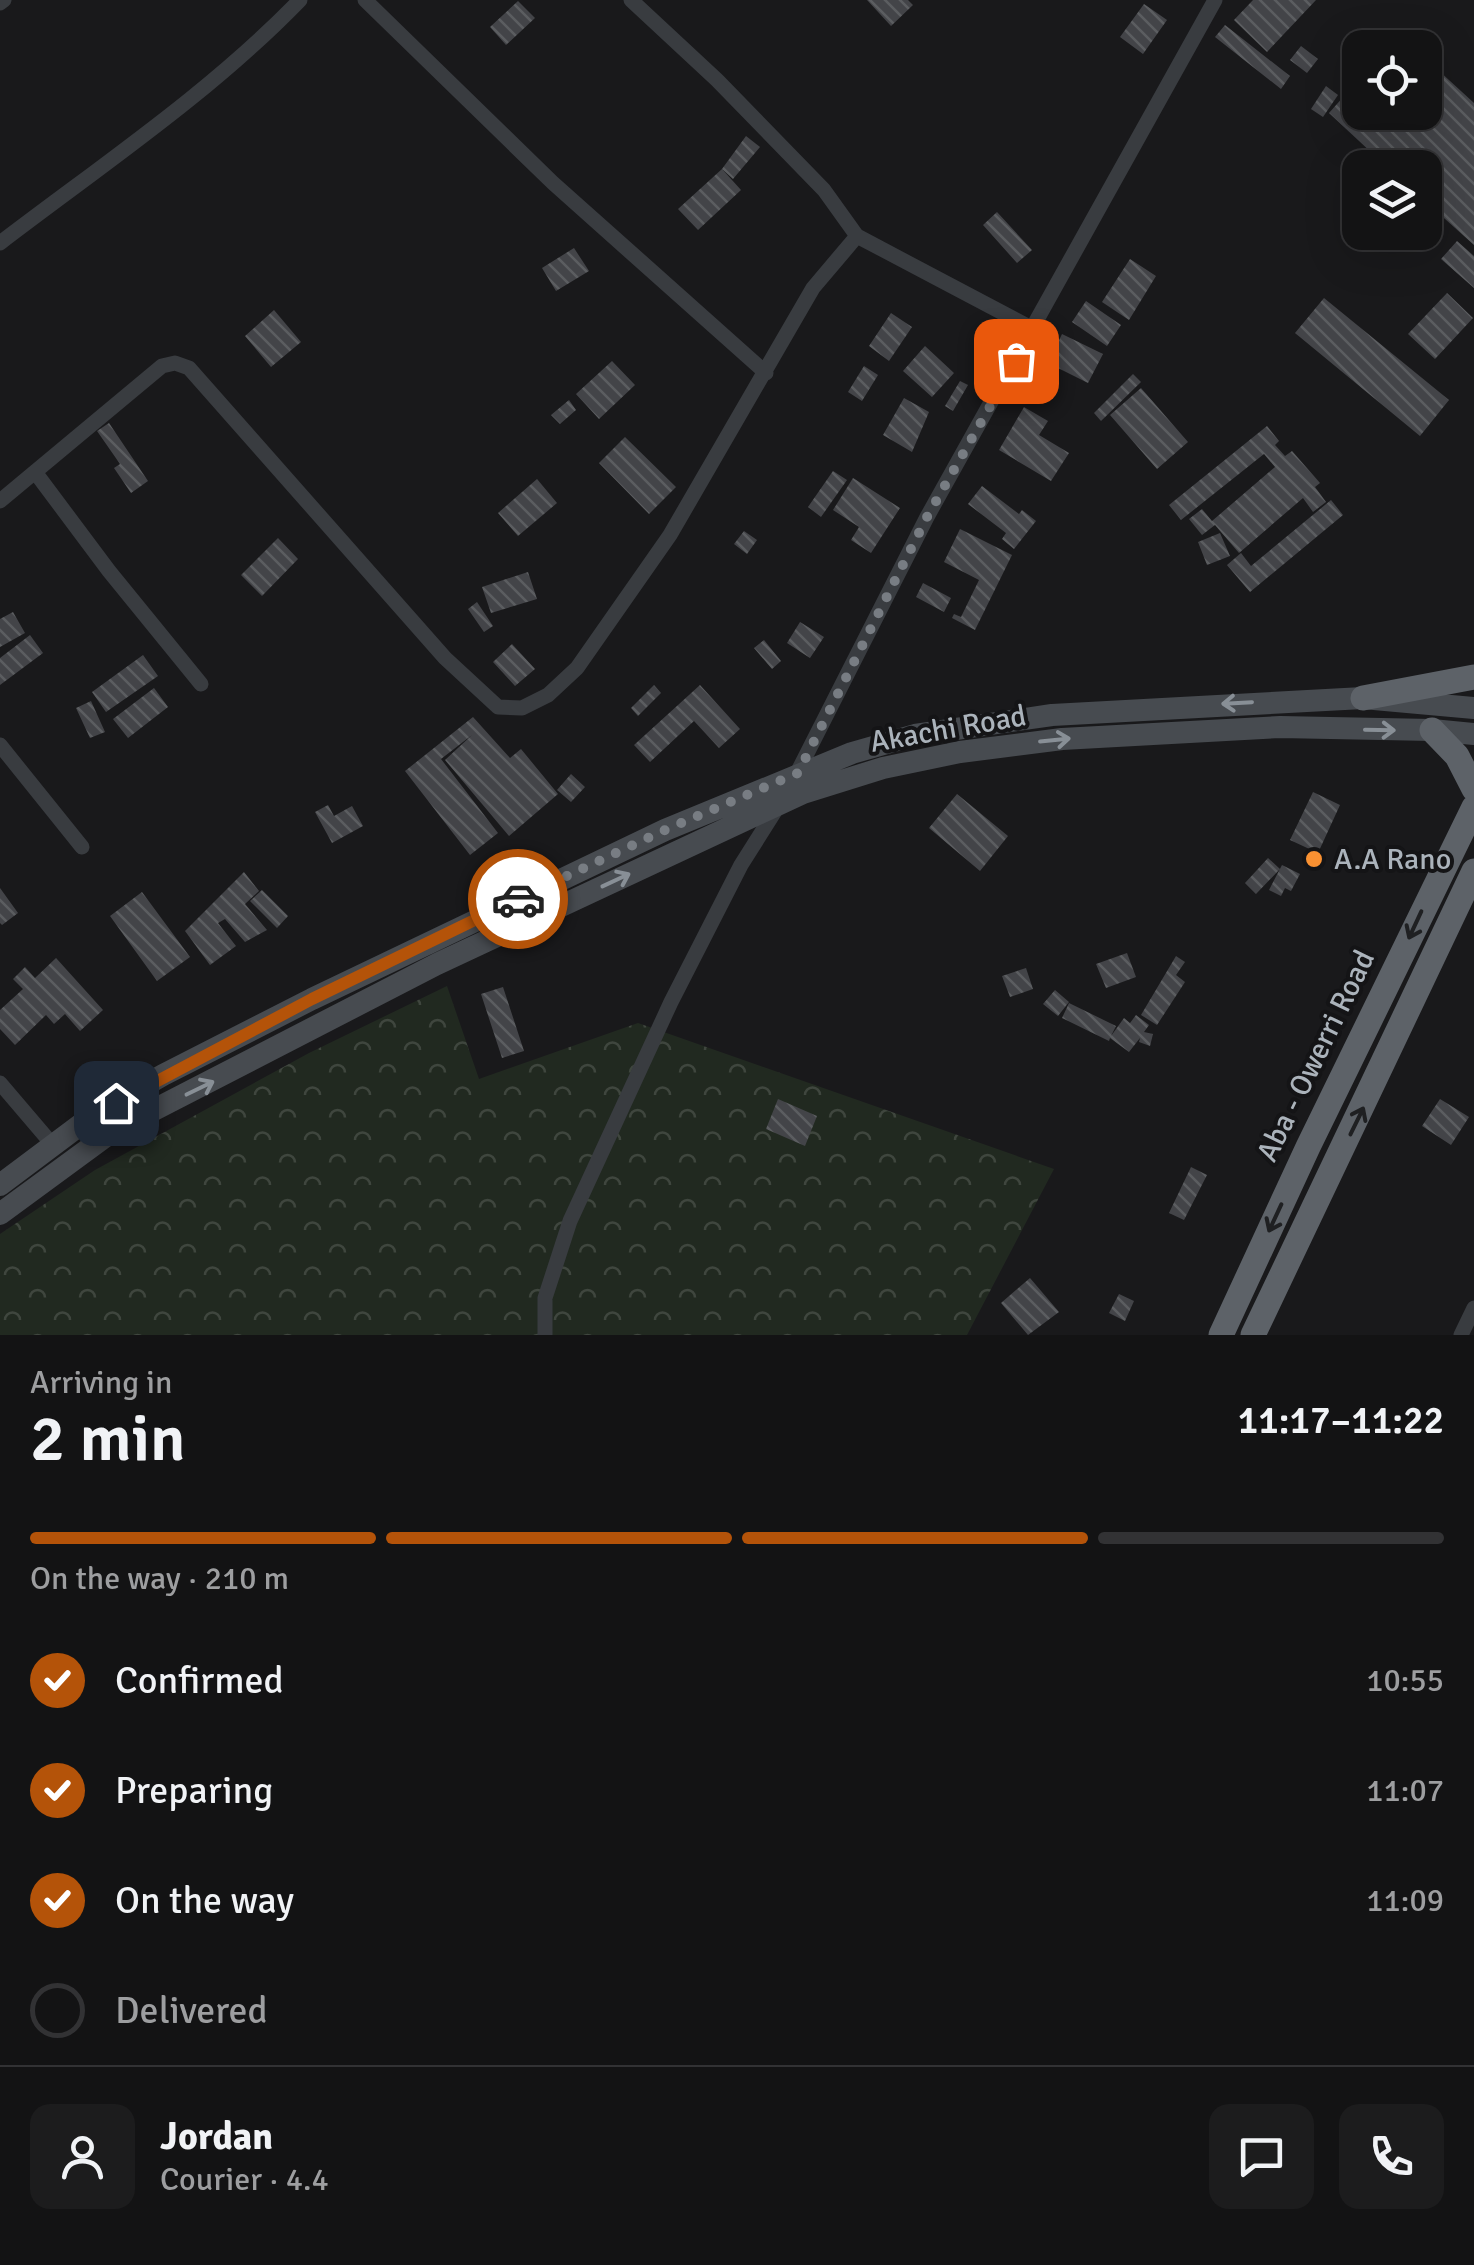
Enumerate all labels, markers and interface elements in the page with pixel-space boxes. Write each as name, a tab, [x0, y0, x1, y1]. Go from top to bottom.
map controls	[1342, 30, 1442, 250]
button: locate	[1342, 30, 1442, 130]
button: layers	[1342, 150, 1442, 250]
pin	[974, 319, 1059, 404]
icon: bag	[989, 334, 1044, 389]
one-way arrow	[1221, 694, 1254, 713]
street label: Akachi Road	[867, 697, 1029, 761]
one-way arrow	[1363, 720, 1395, 739]
one-way arrow	[1039, 731, 1071, 750]
place label: A.A Rano	[1334, 841, 1451, 878]
marker: A.A Rano	[1303, 848, 1325, 870]
courier	[468, 849, 568, 949]
one-way arrow	[600, 869, 630, 888]
icon: car	[491, 872, 546, 927]
one-way arrow	[1404, 909, 1423, 939]
street label: Aba - Owerri Road	[1249, 944, 1383, 1168]
pin	[74, 1061, 159, 1146]
icon: home	[89, 1076, 144, 1131]
one-way arrow	[184, 1077, 214, 1096]
one-way arrow	[1348, 1107, 1367, 1137]
one-way arrow	[1265, 1203, 1283, 1233]
text: Arriving in	[30, 1363, 172, 1402]
text: 11:17–11:22	[1238, 1397, 1444, 1444]
text: 2 min	[30, 1399, 186, 1479]
text: On the way · 210 m	[30, 1559, 289, 1598]
icon: check	[30, 1653, 85, 1708]
text: Confirmed	[115, 1657, 284, 1704]
text: 10:55	[1366, 1661, 1444, 1700]
icon: check	[30, 1763, 85, 1818]
text: Preparing	[115, 1767, 273, 1814]
text: 11:07	[1366, 1771, 1444, 1810]
icon: check	[30, 1873, 85, 1928]
text: On the way	[115, 1877, 294, 1924]
text: 11:09	[1366, 1881, 1444, 1920]
text: Delivered	[115, 1987, 268, 2034]
button: person	[30, 2104, 135, 2209]
button: chat	[1209, 2104, 1314, 2209]
button: phone	[1339, 2104, 1444, 2209]
text: Jordan	[160, 2113, 273, 2160]
text: Courier · 4.4	[160, 2160, 329, 2199]

